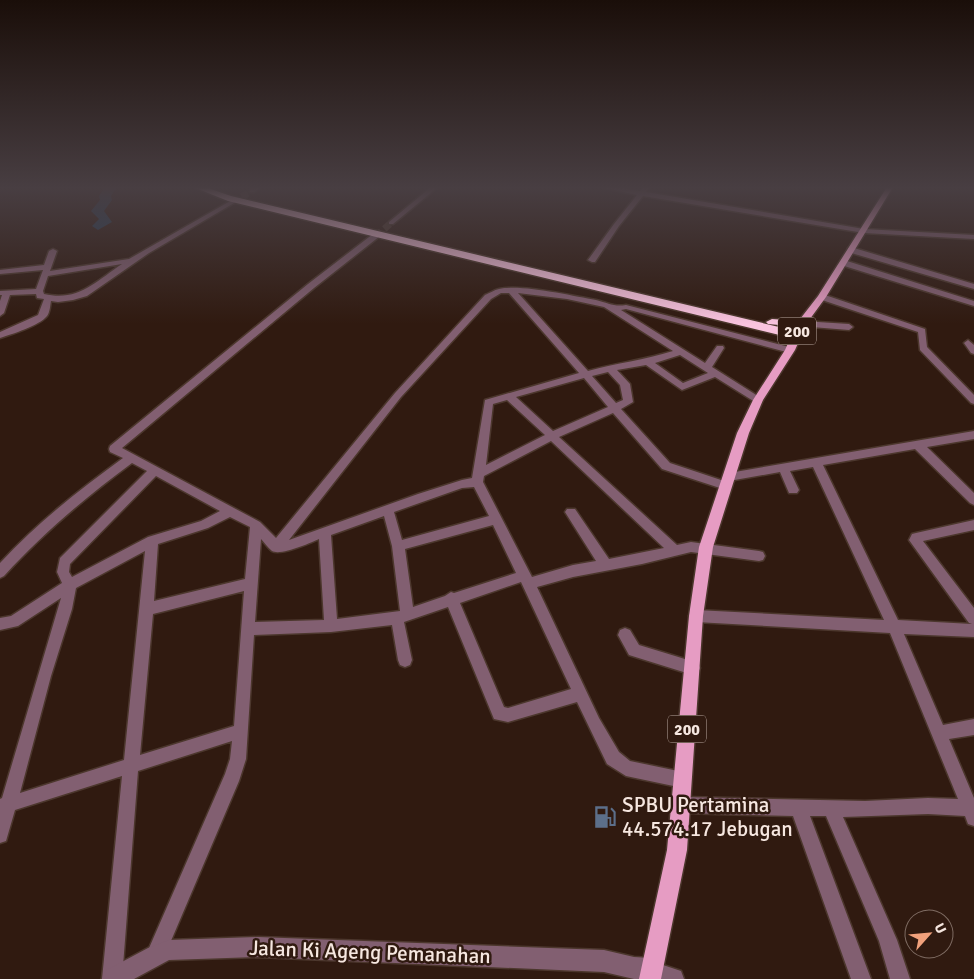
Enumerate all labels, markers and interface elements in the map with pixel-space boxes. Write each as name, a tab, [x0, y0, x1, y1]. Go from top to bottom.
road number: 200	[778, 318, 816, 344]
road number: 200	[668, 716, 706, 742]
place label: SPBU Pertamina 44.574.17 Jebugan	[622, 792, 793, 842]
fuel station icon: SPBU Pertamina 44.574.17 Jebugan	[592, 804, 618, 830]
north arrow	[904, 909, 954, 959]
text: U	[930, 920, 950, 936]
street label: Jalan Ki Ageng Pemanahan	[249, 935, 491, 969]

